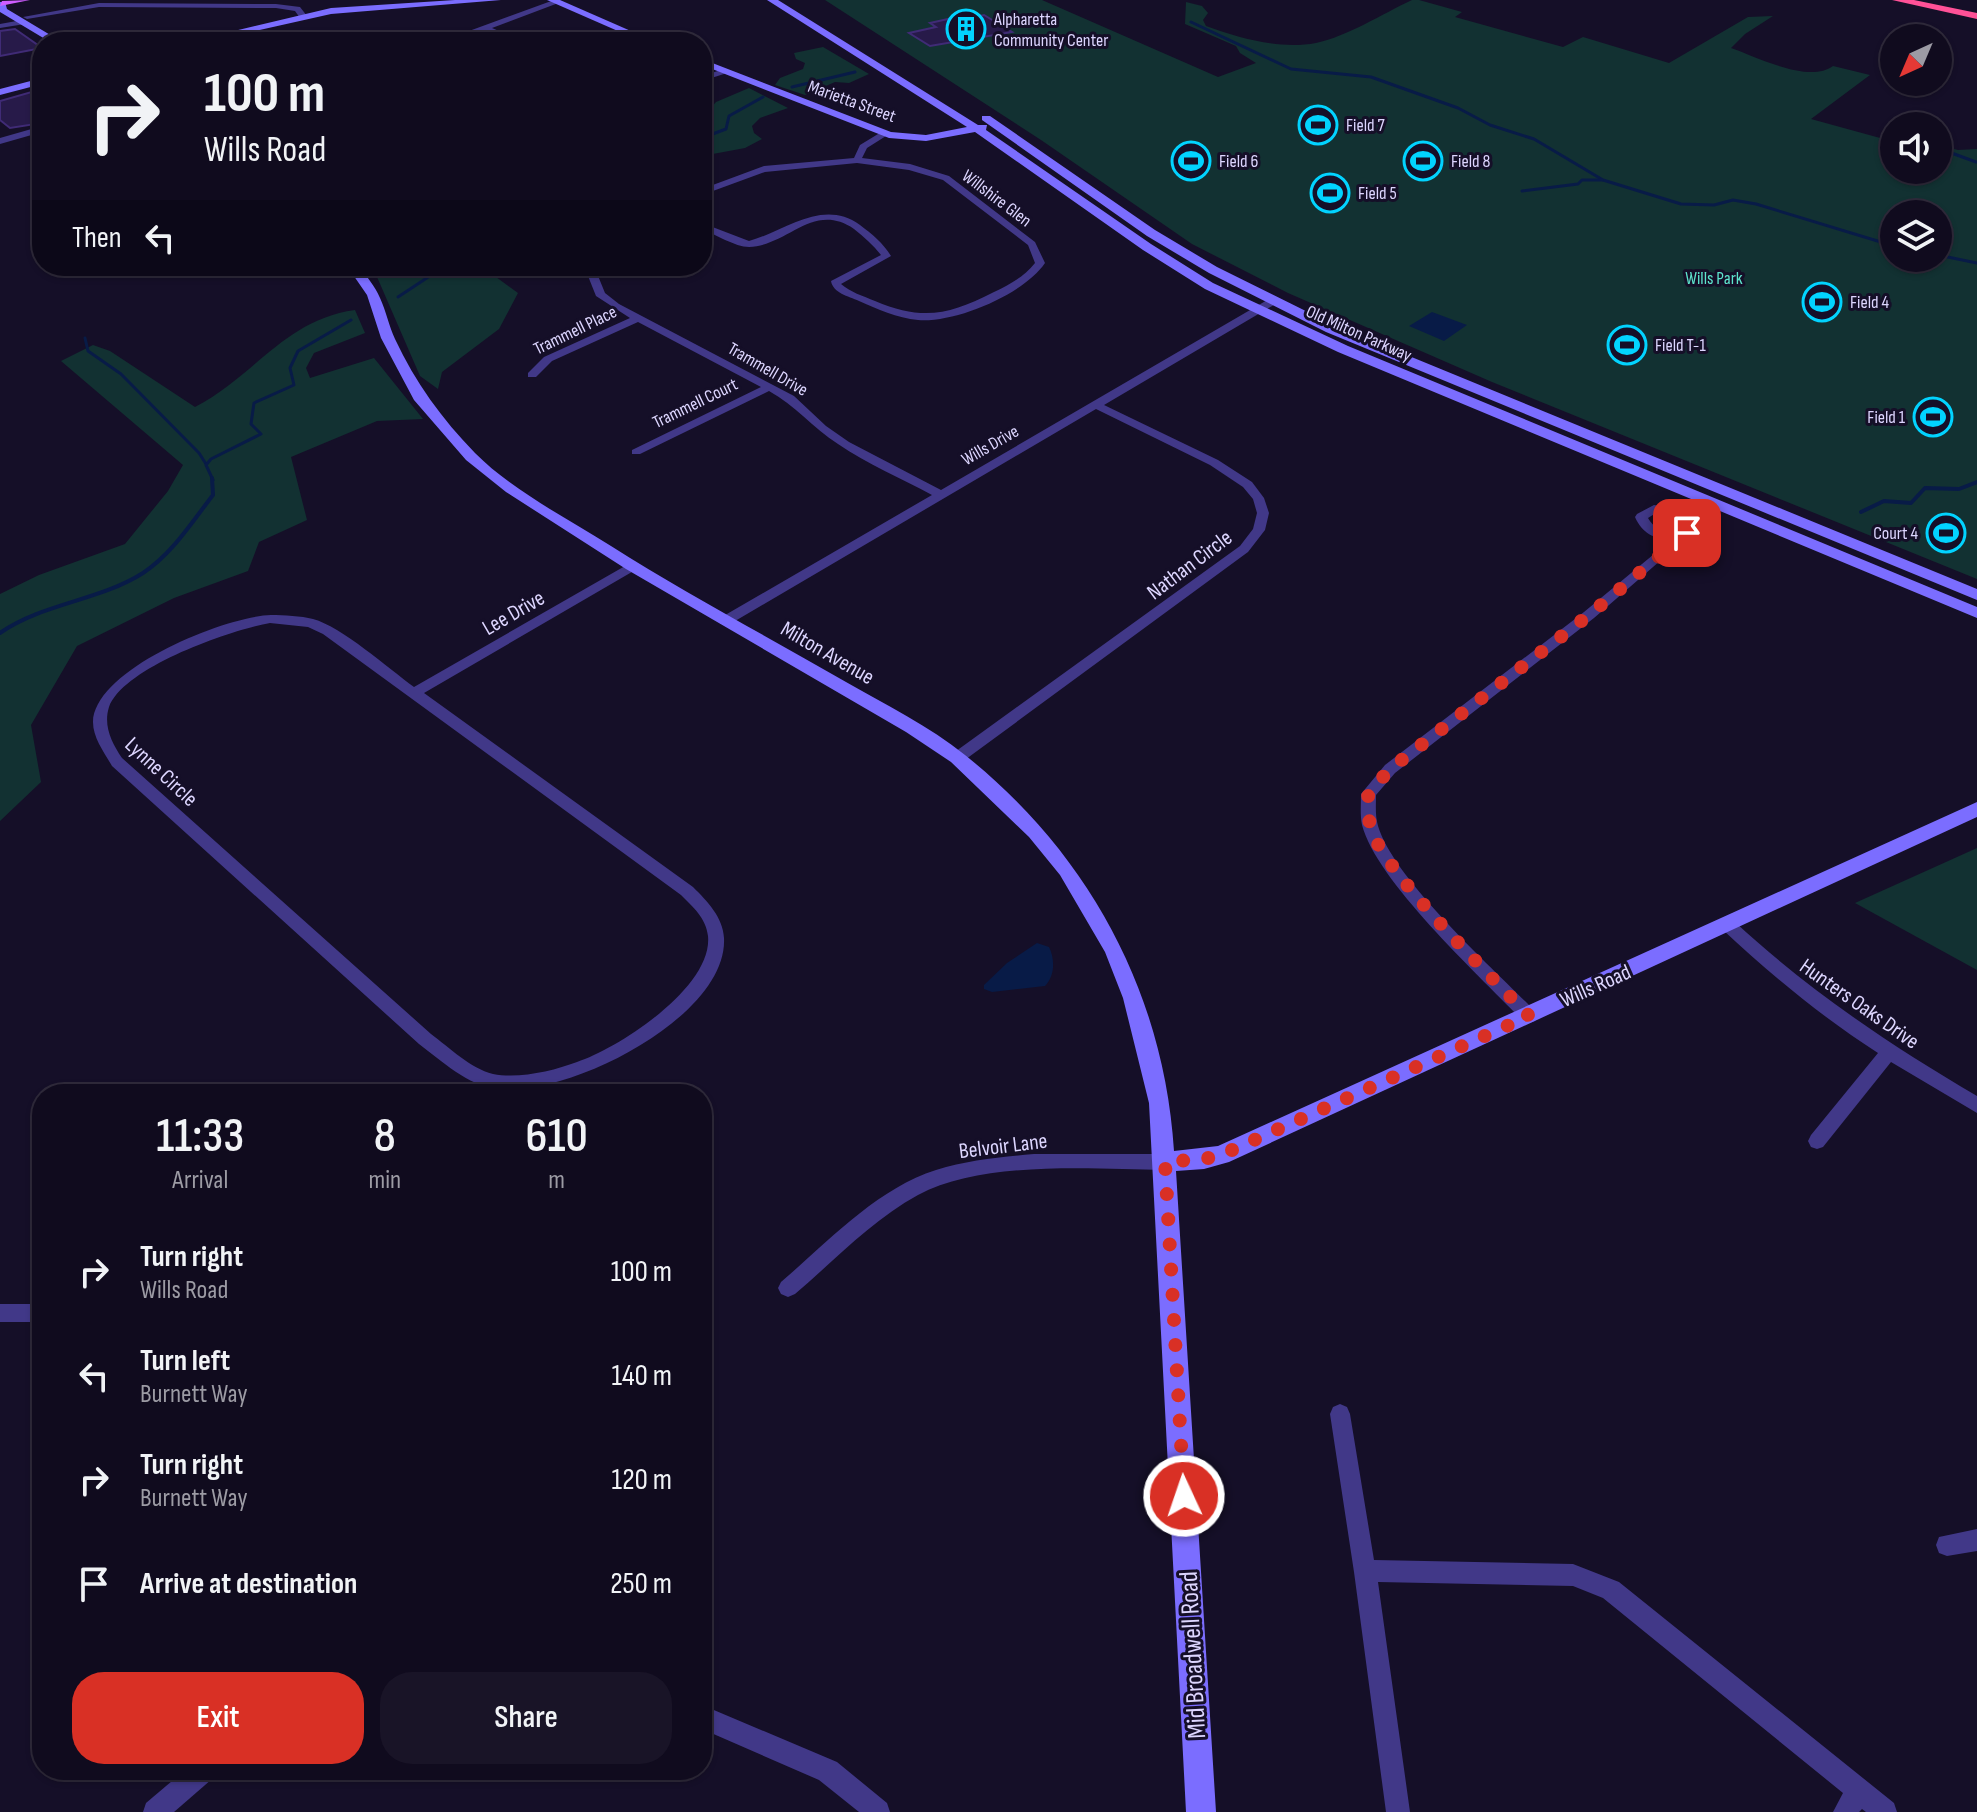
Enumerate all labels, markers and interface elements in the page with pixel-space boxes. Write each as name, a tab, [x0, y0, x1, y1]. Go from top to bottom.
building icon: Alpharetta Community Center	[945, 8, 987, 50]
place label: Alpharetta Community Center	[993, 9, 1108, 51]
north arrow	[1880, 24, 1952, 96]
map controls	[1880, 24, 1952, 272]
text: 100 m	[204, 61, 325, 128]
icon: right	[72, 64, 176, 168]
street label: Marietta Street	[805, 76, 899, 127]
sports icon: Field 7	[1297, 104, 1339, 146]
button: sound	[1880, 112, 1952, 184]
place label: Field 7	[1346, 115, 1385, 136]
text: Wills Road	[204, 129, 326, 172]
sports icon: Field 6	[1170, 140, 1212, 182]
sports icon: Field 8	[1402, 140, 1444, 182]
place label: Field 6	[1219, 151, 1258, 172]
place label: Field 8	[1451, 151, 1490, 172]
street label: Willshire Glen	[958, 165, 1036, 231]
sports icon: Field 5	[1309, 172, 1351, 214]
place label: Field 5	[1358, 183, 1397, 204]
button: layers	[1880, 200, 1952, 272]
icon: left	[138, 216, 182, 260]
text: Then	[72, 220, 122, 256]
park label: Wills Park	[1685, 268, 1743, 289]
sports icon: Field 4	[1801, 281, 1843, 323]
place label: Field 4	[1850, 292, 1889, 313]
street label: Trammell Place	[530, 301, 620, 360]
street label: Old Milton Parkway	[1303, 301, 1415, 366]
sports icon: Field T-1	[1606, 324, 1648, 366]
place label: Field T-1	[1655, 335, 1706, 356]
street label: Trammell Drive	[724, 338, 812, 401]
street label: Trammell Court	[649, 374, 742, 433]
sports icon: Field 1	[1912, 396, 1954, 438]
place label: Field 1	[1867, 407, 1906, 428]
street label: Wills Drive	[958, 421, 1023, 470]
pin	[1653, 499, 1721, 567]
icon: arrive	[1665, 511, 1709, 555]
sports icon: Court 4	[1925, 512, 1967, 554]
place label: Court 4	[1873, 523, 1918, 544]
street label: Nathan Circle	[1142, 524, 1238, 606]
street label: Lee Drive	[478, 585, 550, 642]
street label: Milton Avenue	[776, 616, 879, 691]
street label: Lynne Circle	[119, 732, 203, 813]
street label: Hunters Oaks Drive	[1794, 953, 1924, 1055]
street label: Wills Road	[1556, 959, 1635, 1014]
text: 11:33	[156, 1108, 244, 1165]
text: 8	[374, 1108, 396, 1165]
text: 610	[526, 1108, 588, 1165]
street label: Belvoir Lane	[957, 1128, 1049, 1165]
text: Arrival	[172, 1165, 228, 1196]
text: min	[369, 1165, 401, 1196]
text: m	[548, 1165, 565, 1196]
text: Turn right	[140, 1239, 243, 1275]
icon: right	[72, 1250, 116, 1294]
text: 100 m	[611, 1254, 672, 1290]
text: Wills Road	[140, 1275, 228, 1306]
text: Turn left	[140, 1343, 230, 1379]
icon: left	[72, 1354, 116, 1398]
text: 140 m	[612, 1358, 672, 1394]
text: Burnett Way	[140, 1379, 247, 1410]
text: Turn right	[140, 1447, 243, 1483]
position arrow	[1142, 1454, 1226, 1538]
icon: right	[72, 1458, 116, 1502]
text: 120 m	[611, 1462, 672, 1498]
text: Burnett Way	[140, 1483, 247, 1514]
icon: arrive	[72, 1562, 116, 1606]
text: Arrive at destination	[140, 1566, 357, 1602]
text: 250 m	[610, 1566, 672, 1602]
street label: Mid Broadwell Road	[1174, 1570, 1213, 1739]
button: Exit	[72, 1672, 364, 1764]
button: Share	[380, 1672, 672, 1764]

